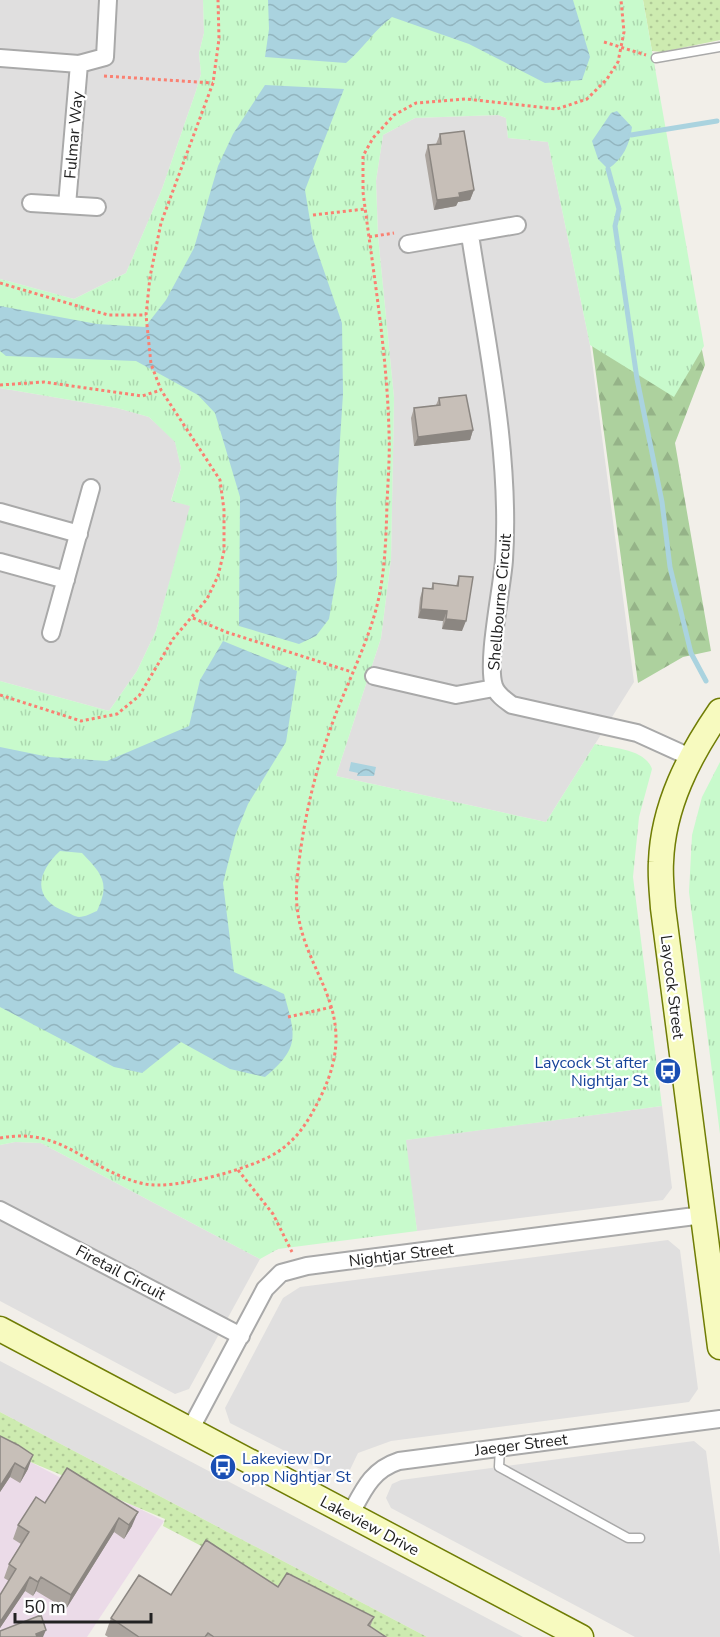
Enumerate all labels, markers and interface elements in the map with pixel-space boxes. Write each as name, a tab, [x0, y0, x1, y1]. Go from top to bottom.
street label: Fulmar Way	[59, 90, 89, 180]
street label: Shellbourne Circuit	[483, 532, 517, 671]
street label: Laycock Street	[655, 934, 689, 1041]
place label: Laycock St after Nightjar St	[534, 1052, 648, 1092]
bus stop icon: Laycock St after Nightjar St	[653, 1056, 683, 1086]
street label: Nightjar Street	[347, 1238, 455, 1272]
street label: Firetail Circuit	[72, 1240, 170, 1306]
street label: Jaeger Street	[472, 1428, 569, 1462]
place label: Lakeview Dr opp Nightjar St	[242, 1448, 351, 1488]
bus stop icon: Lakeview Dr opp Nightjar St	[208, 1452, 238, 1482]
street label: Lakeview Drive	[316, 1491, 423, 1561]
scale bar	[15, 1586, 152, 1624]
text: 50 m	[24, 1595, 66, 1619]

